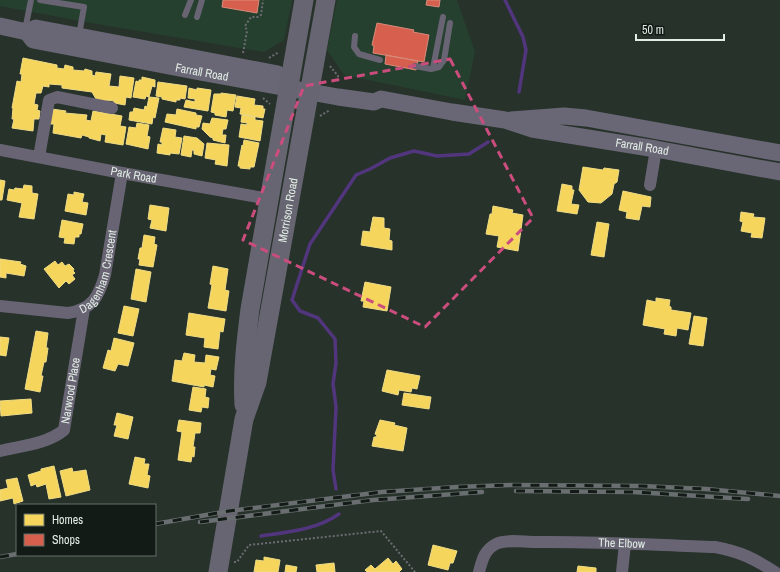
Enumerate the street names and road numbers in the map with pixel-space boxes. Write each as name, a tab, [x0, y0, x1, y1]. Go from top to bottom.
street label: Farrall Road	[174, 59, 230, 85]
street label: Farrall Road	[614, 135, 670, 159]
street label: Park Road	[109, 163, 158, 187]
street label: Morrison Road	[274, 177, 302, 244]
street label: Dagenham Crescent	[77, 228, 120, 317]
street label: Narwood Place	[57, 356, 84, 425]
street label: The Elbow	[598, 534, 646, 552]

